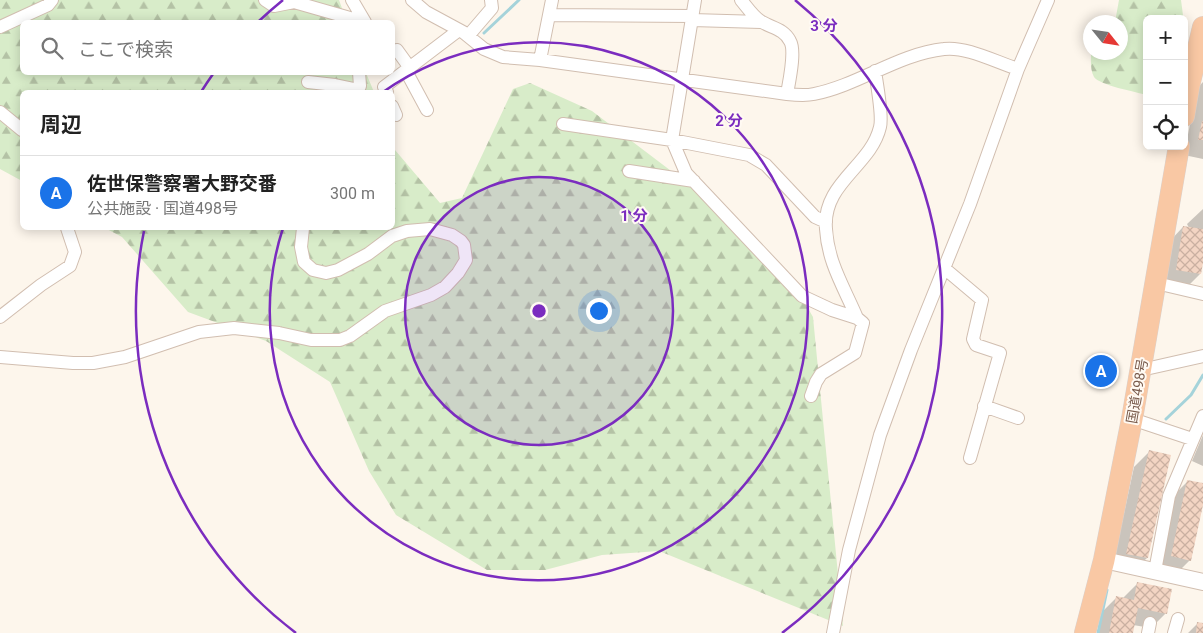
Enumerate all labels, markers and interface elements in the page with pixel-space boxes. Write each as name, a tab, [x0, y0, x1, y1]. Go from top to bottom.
north arrow	[1083, 15, 1128, 60]
map controls	[1143, 15, 1188, 150]
button: +	[1143, 15, 1188, 60]
text: 3 分	[810, 17, 838, 35]
search box	[20, 20, 395, 75]
icon: search	[38, 34, 66, 62]
text: ここで検索	[78, 38, 173, 61]
button: −	[1143, 60, 1188, 105]
button: locate	[1143, 105, 1188, 150]
text: 2 分	[715, 112, 743, 130]
text: 周辺	[40, 113, 82, 137]
text: 佐世保警察署大野交番	[87, 172, 277, 195]
text: A	[51, 184, 61, 203]
text: 300 m	[330, 184, 375, 203]
text: 公共施設 · 国道498号	[87, 199, 238, 218]
text: 1 分	[620, 207, 648, 225]
your location	[586, 298, 612, 324]
centre of rings	[530, 302, 548, 320]
pin: A	[1085, 352, 1117, 390]
street label: 国道498号	[1123, 357, 1151, 425]

